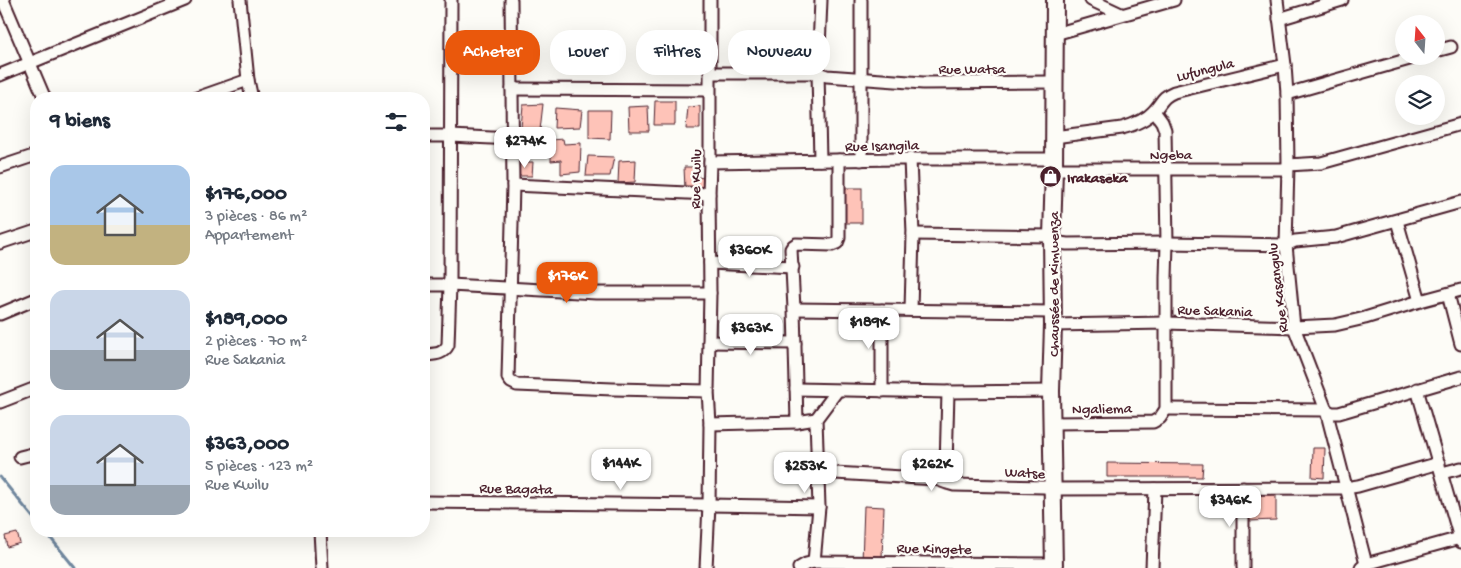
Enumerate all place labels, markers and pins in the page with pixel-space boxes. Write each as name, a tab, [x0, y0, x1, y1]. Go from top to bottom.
pin: $274K	[490, 126, 560, 169]
shop icon: Irakaseka	[1039, 165, 1063, 189]
place label: Irakaseka	[1067, 170, 1128, 188]
pin: $360K	[715, 236, 785, 278]
pin: $176K	[532, 262, 602, 304]
pin: $189K	[834, 308, 904, 350]
pin: $363K	[716, 314, 786, 356]
pin: $144K	[586, 448, 656, 491]
pin: $262K	[897, 450, 967, 492]
pin: $253K	[770, 452, 840, 494]
pin: $346K	[1195, 486, 1265, 528]

